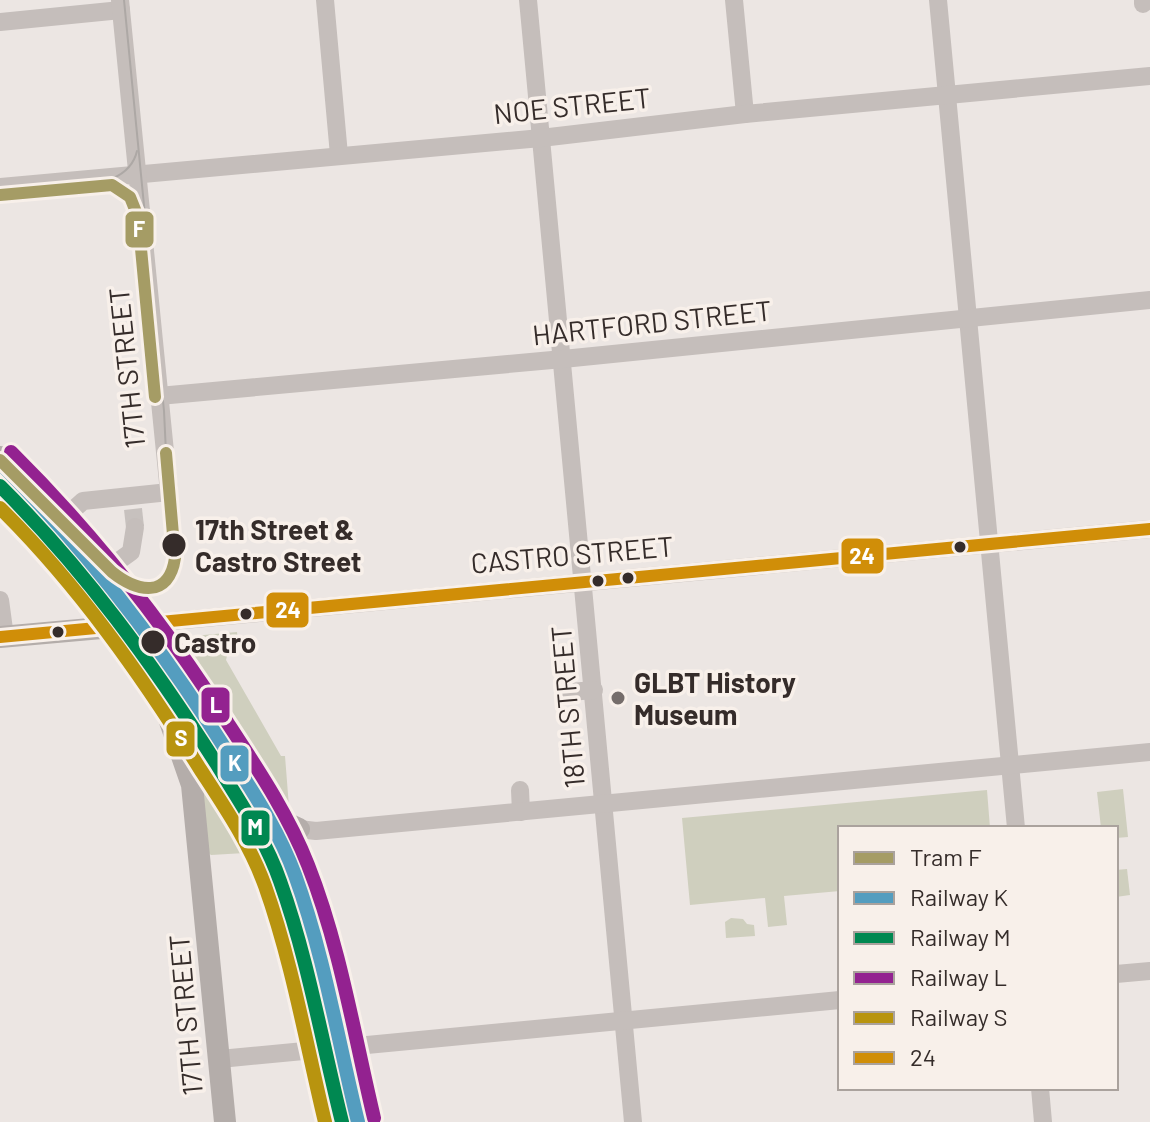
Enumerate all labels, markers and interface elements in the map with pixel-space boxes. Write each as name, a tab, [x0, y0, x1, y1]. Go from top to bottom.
street label: NOE STREET	[492, 80, 652, 130]
line badge: F	[124, 210, 155, 249]
text: F	[133, 215, 146, 241]
street label: 17TH STREET	[101, 286, 151, 450]
street label: HARTFORD STREET	[531, 293, 773, 351]
place label: 17th Street & Castro Street	[195, 512, 362, 578]
street label: CASTRO STREET	[469, 528, 675, 580]
marker: 17th Street & Castro Street	[160, 531, 188, 559]
line badge: 24	[840, 537, 885, 575]
unlabelled marker	[952, 539, 968, 555]
text: 24	[849, 542, 875, 568]
unlabelled marker	[620, 570, 636, 586]
unlabelled marker	[590, 573, 606, 589]
line badge: 24	[265, 591, 310, 629]
text: 24	[275, 596, 301, 622]
unlabelled marker	[238, 606, 254, 622]
unlabelled marker	[50, 624, 66, 640]
street label: 18TH STREET	[543, 624, 591, 790]
place label: Castro	[174, 625, 256, 659]
marker: Castro	[139, 628, 167, 656]
place label: GLBT History Museum	[634, 665, 796, 731]
line badge: L	[200, 686, 231, 724]
marker: GLBT History Museum	[609, 689, 627, 707]
text: L	[210, 691, 223, 717]
line badge: S	[165, 720, 196, 758]
text: S	[174, 724, 188, 750]
line badge: K	[219, 744, 250, 783]
text: K	[228, 749, 242, 775]
line badge: M	[240, 809, 271, 847]
text: M	[247, 813, 263, 839]
legend	[838, 826, 1118, 1090]
text: Tram F	[910, 842, 982, 871]
text: Railway K	[910, 882, 1009, 911]
text: Railway M	[910, 922, 1011, 951]
street label: 17TH STREET	[161, 933, 209, 1097]
text: Railway L	[910, 962, 1007, 991]
text: Railway S	[910, 1002, 1008, 1031]
text: 24	[910, 1042, 936, 1071]

